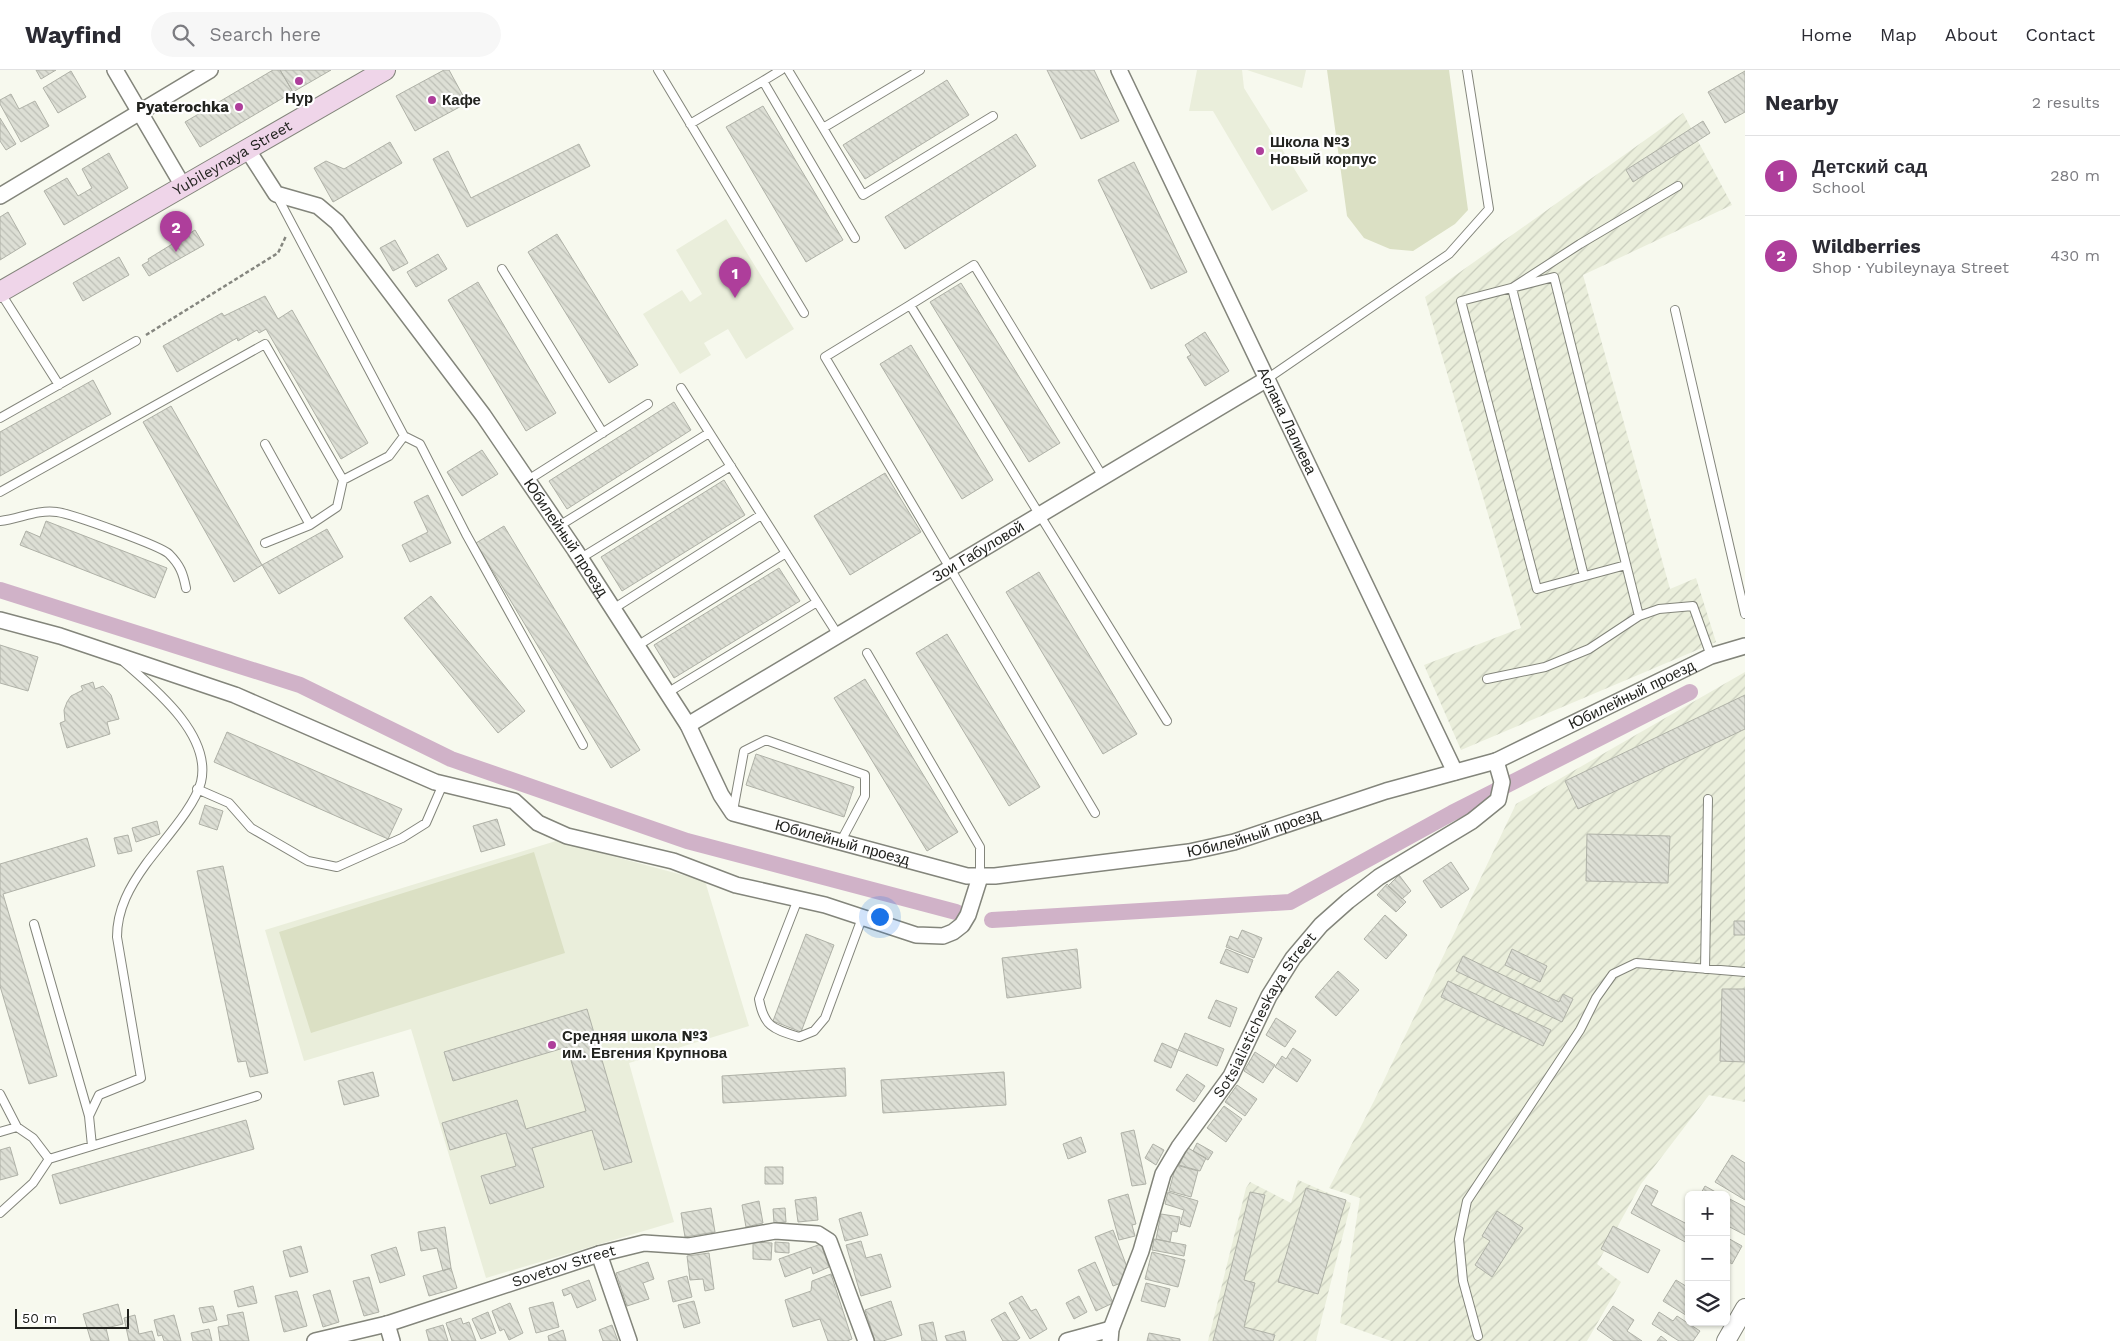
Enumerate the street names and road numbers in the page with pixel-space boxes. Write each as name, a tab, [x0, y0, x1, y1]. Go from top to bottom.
street label: Yubileynaya Street	[169, 116, 296, 200]
street label: Аслана Лалиева	[1254, 365, 1320, 478]
street label: Юбилейный проезд	[520, 475, 612, 600]
street label: Зои Габуловой	[929, 517, 1027, 586]
street label: Юбилейный проезд	[1566, 656, 1698, 733]
street label: Юбилейный проезд	[1185, 805, 1323, 861]
street label: Юбилейный проезд	[773, 816, 912, 869]
street label: Sotsialisticheskaya Street	[1209, 928, 1320, 1101]
street label: Sovetov Street	[510, 1241, 618, 1291]

